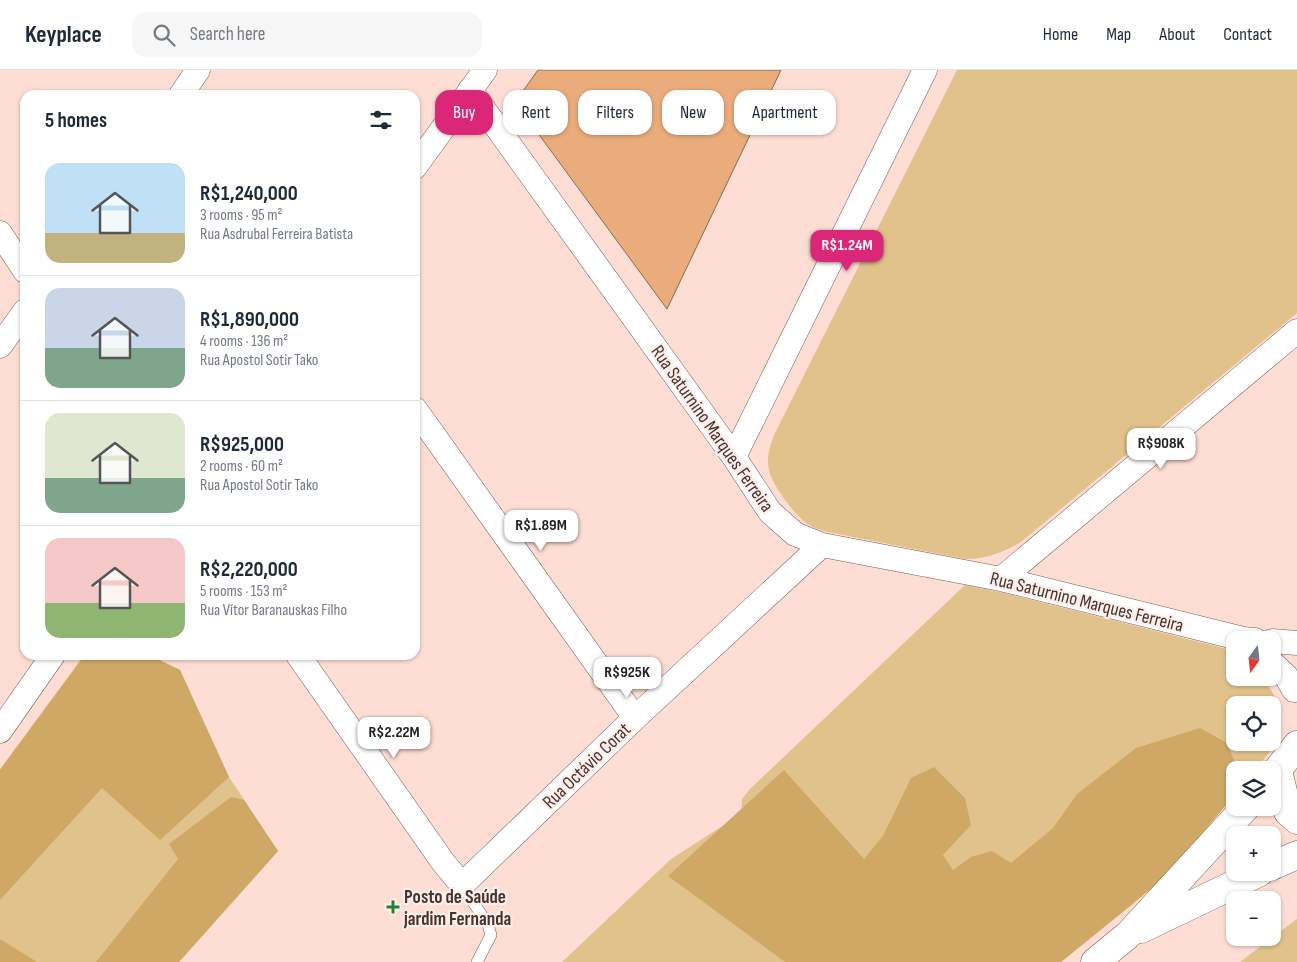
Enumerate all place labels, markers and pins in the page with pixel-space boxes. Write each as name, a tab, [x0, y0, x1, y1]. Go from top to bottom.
pin: R$1.24M	[801, 230, 893, 272]
pin: R$908K	[1120, 428, 1202, 470]
pin: R$1.89M	[495, 510, 587, 552]
pin: R$925K	[586, 656, 668, 699]
pin: R$2.22M	[348, 716, 440, 759]
place label: Posto de Saúde jardim Fernanda	[403, 886, 511, 931]
marker: Posto de Saúde jardim Fernanda	[386, 900, 400, 914]

